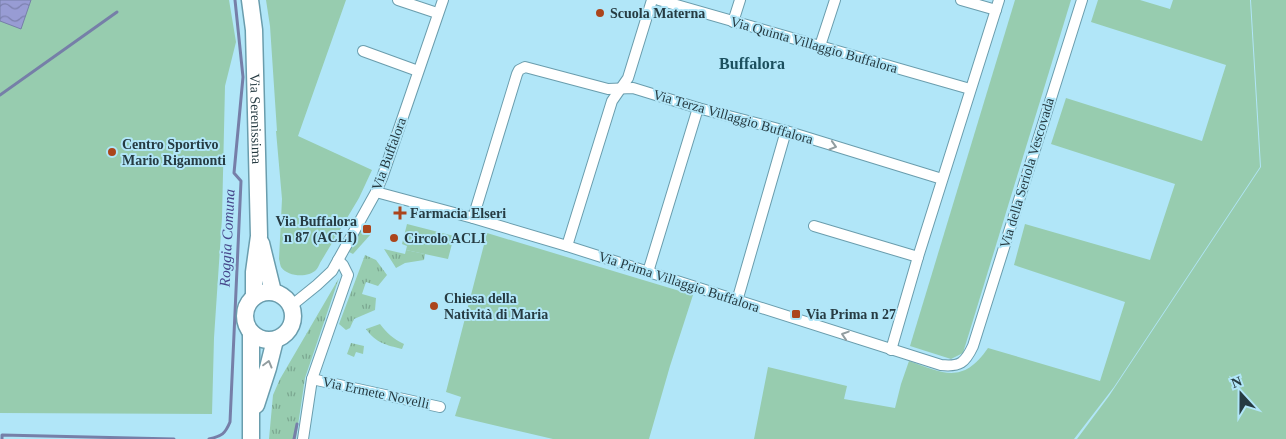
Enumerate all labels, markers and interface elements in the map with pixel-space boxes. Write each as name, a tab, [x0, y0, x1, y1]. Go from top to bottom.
place label: Scuola Materna	[610, 6, 705, 21]
marker: Scuola Materna	[594, 7, 606, 19]
street label: Via Quinta Villaggio Buffalora	[728, 13, 900, 77]
district label: Buffalora	[719, 53, 785, 73]
street label: Via Serenissima	[248, 73, 265, 165]
street label: Via Terza Villaggio Buffalora	[651, 87, 815, 147]
street label: Via della Seriola Vescovada	[997, 95, 1057, 250]
street label: Via Buffalora	[369, 115, 409, 192]
place label: Centro Sportivo Mario Rigamonti	[122, 137, 226, 168]
one-way arrow	[828, 140, 836, 150]
marker: Centro Sportivo Mario Rigamonti	[106, 146, 118, 158]
water label: Roggia Comuna	[216, 189, 238, 288]
place label: Farmacia Elseri	[410, 206, 506, 221]
marker: Farmacia Elseri	[394, 207, 406, 219]
place label: Via Buffalora n 87 (ACLI)	[275, 214, 357, 246]
marker: Via Buffalora n 87 (ACLI)	[361, 223, 373, 235]
place label: Circolo ACLI	[404, 231, 486, 246]
marker: Circolo ACLI	[388, 232, 400, 244]
street label: Via Prima Villaggio Buffalora	[597, 249, 762, 315]
place label: Chiesa della Natività di Maria	[444, 291, 548, 322]
marker: Chiesa della Natività di Maria	[428, 300, 440, 312]
place label: Via Prima n 27	[806, 307, 896, 322]
marker: Via Prima n 27	[790, 308, 802, 320]
one-way arrow	[841, 331, 850, 341]
one-way arrow	[263, 360, 273, 369]
north arrow	[1216, 369, 1266, 419]
street label: Via Ermete Novelli	[321, 374, 431, 412]
text: N	[1229, 374, 1244, 391]

